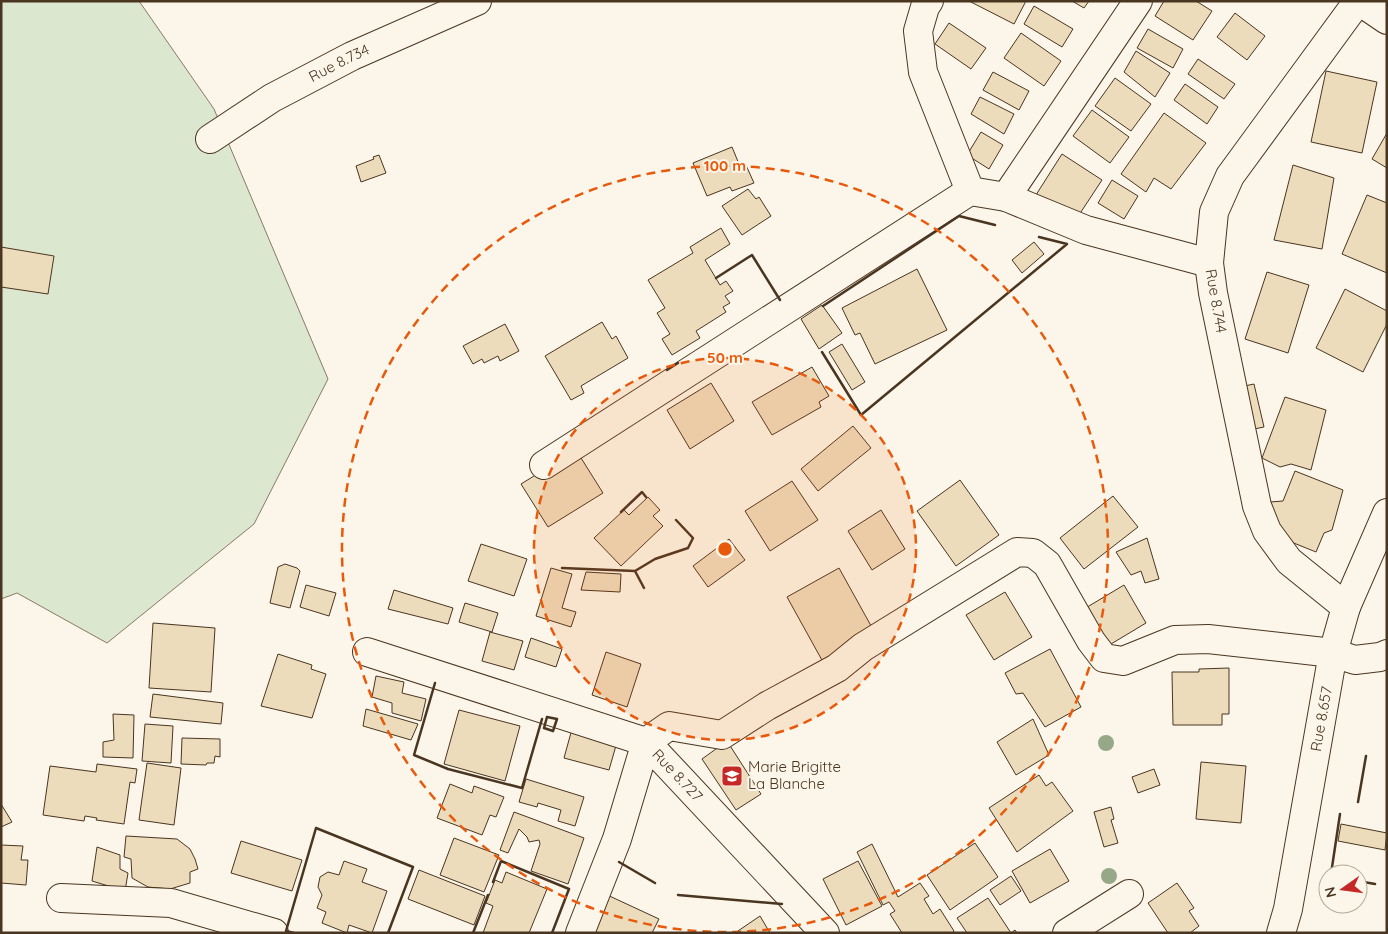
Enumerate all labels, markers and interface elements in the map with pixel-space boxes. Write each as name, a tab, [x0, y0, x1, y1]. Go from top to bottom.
street label: Rue 8.734	[305, 40, 372, 86]
text: 100 m	[704, 156, 746, 175]
street label: Rue 8.744	[1202, 267, 1231, 335]
text: 50 m	[707, 348, 743, 367]
centre of rings	[716, 540, 734, 558]
street label: Rue 8.657	[1306, 684, 1336, 753]
street label: Rue 8.727	[648, 745, 707, 806]
place label: Marie Brigitte La Blanche	[748, 757, 841, 793]
school or university icon: Marie Brigitte La Blanche	[720, 764, 744, 788]
north arrow	[1318, 864, 1368, 914]
text: N	[1320, 885, 1340, 899]

